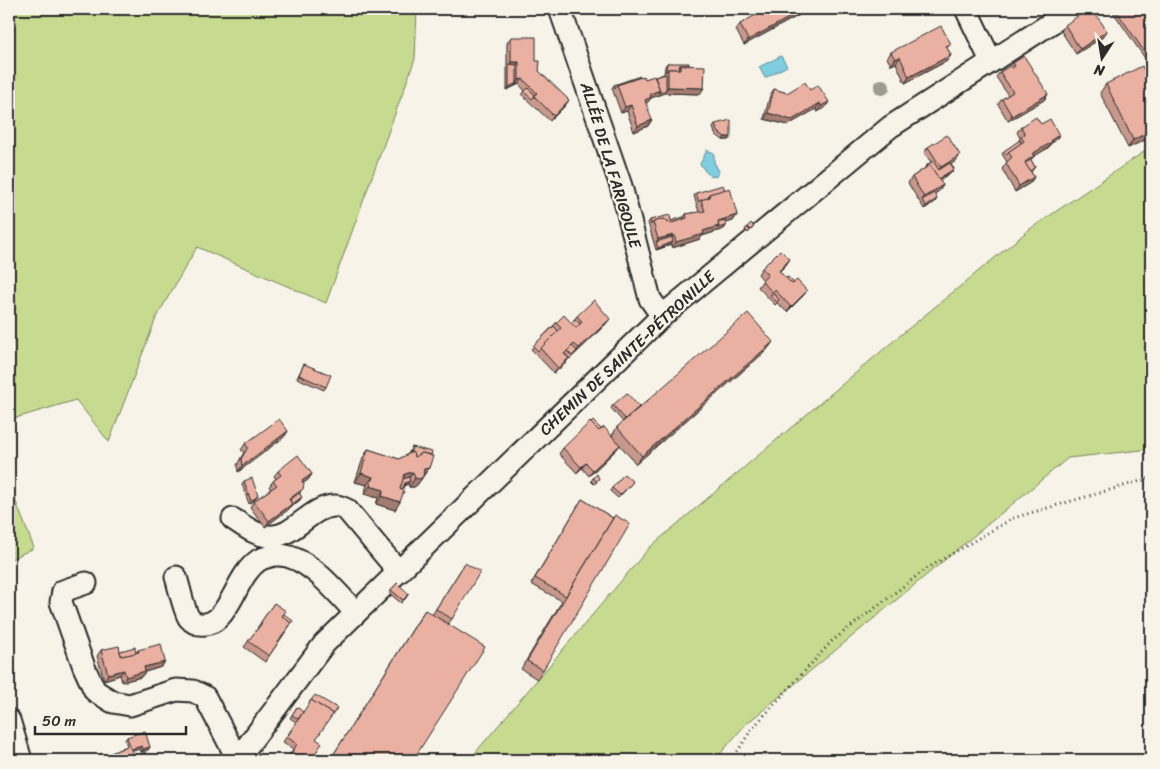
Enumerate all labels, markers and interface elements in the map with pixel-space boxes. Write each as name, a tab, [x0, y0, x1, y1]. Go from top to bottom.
north arrow	[1078, 32, 1128, 82]
text: N	[1092, 57, 1108, 84]
street label: ALLÉE DE LA FARIGOULE	[572, 77, 650, 253]
street label: CHEMIN DE SAINTE-PÉTRONILLE	[532, 262, 723, 443]
scale bar	[35, 704, 186, 736]
text: 50 m	[42, 708, 77, 734]

